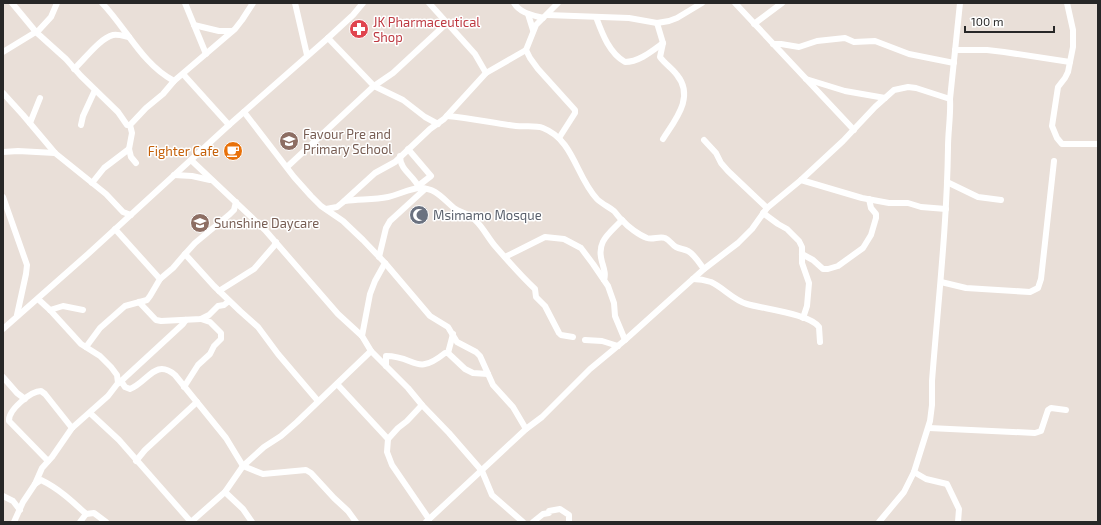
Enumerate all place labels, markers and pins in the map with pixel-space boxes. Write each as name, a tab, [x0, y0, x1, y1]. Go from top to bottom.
place label: JK Pharmaceutical Shop	[373, 14, 480, 45]
pharmacy icon: JK Pharmaceutical Shop	[348, 18, 370, 40]
place label: Favour Pre and Primary School	[303, 126, 392, 157]
school or university icon: Favour Pre and Primary School	[278, 130, 300, 152]
cafe icon: Fighter Cafe	[222, 140, 244, 162]
place label: Fighter Cafe	[148, 143, 219, 159]
mosque icon: Msimamo Mosque	[408, 204, 430, 226]
place label: Msimamo Mosque	[433, 207, 542, 223]
school or university icon: Sunshine Daycare	[189, 212, 211, 234]
place label: Sunshine Daycare	[214, 215, 319, 231]

